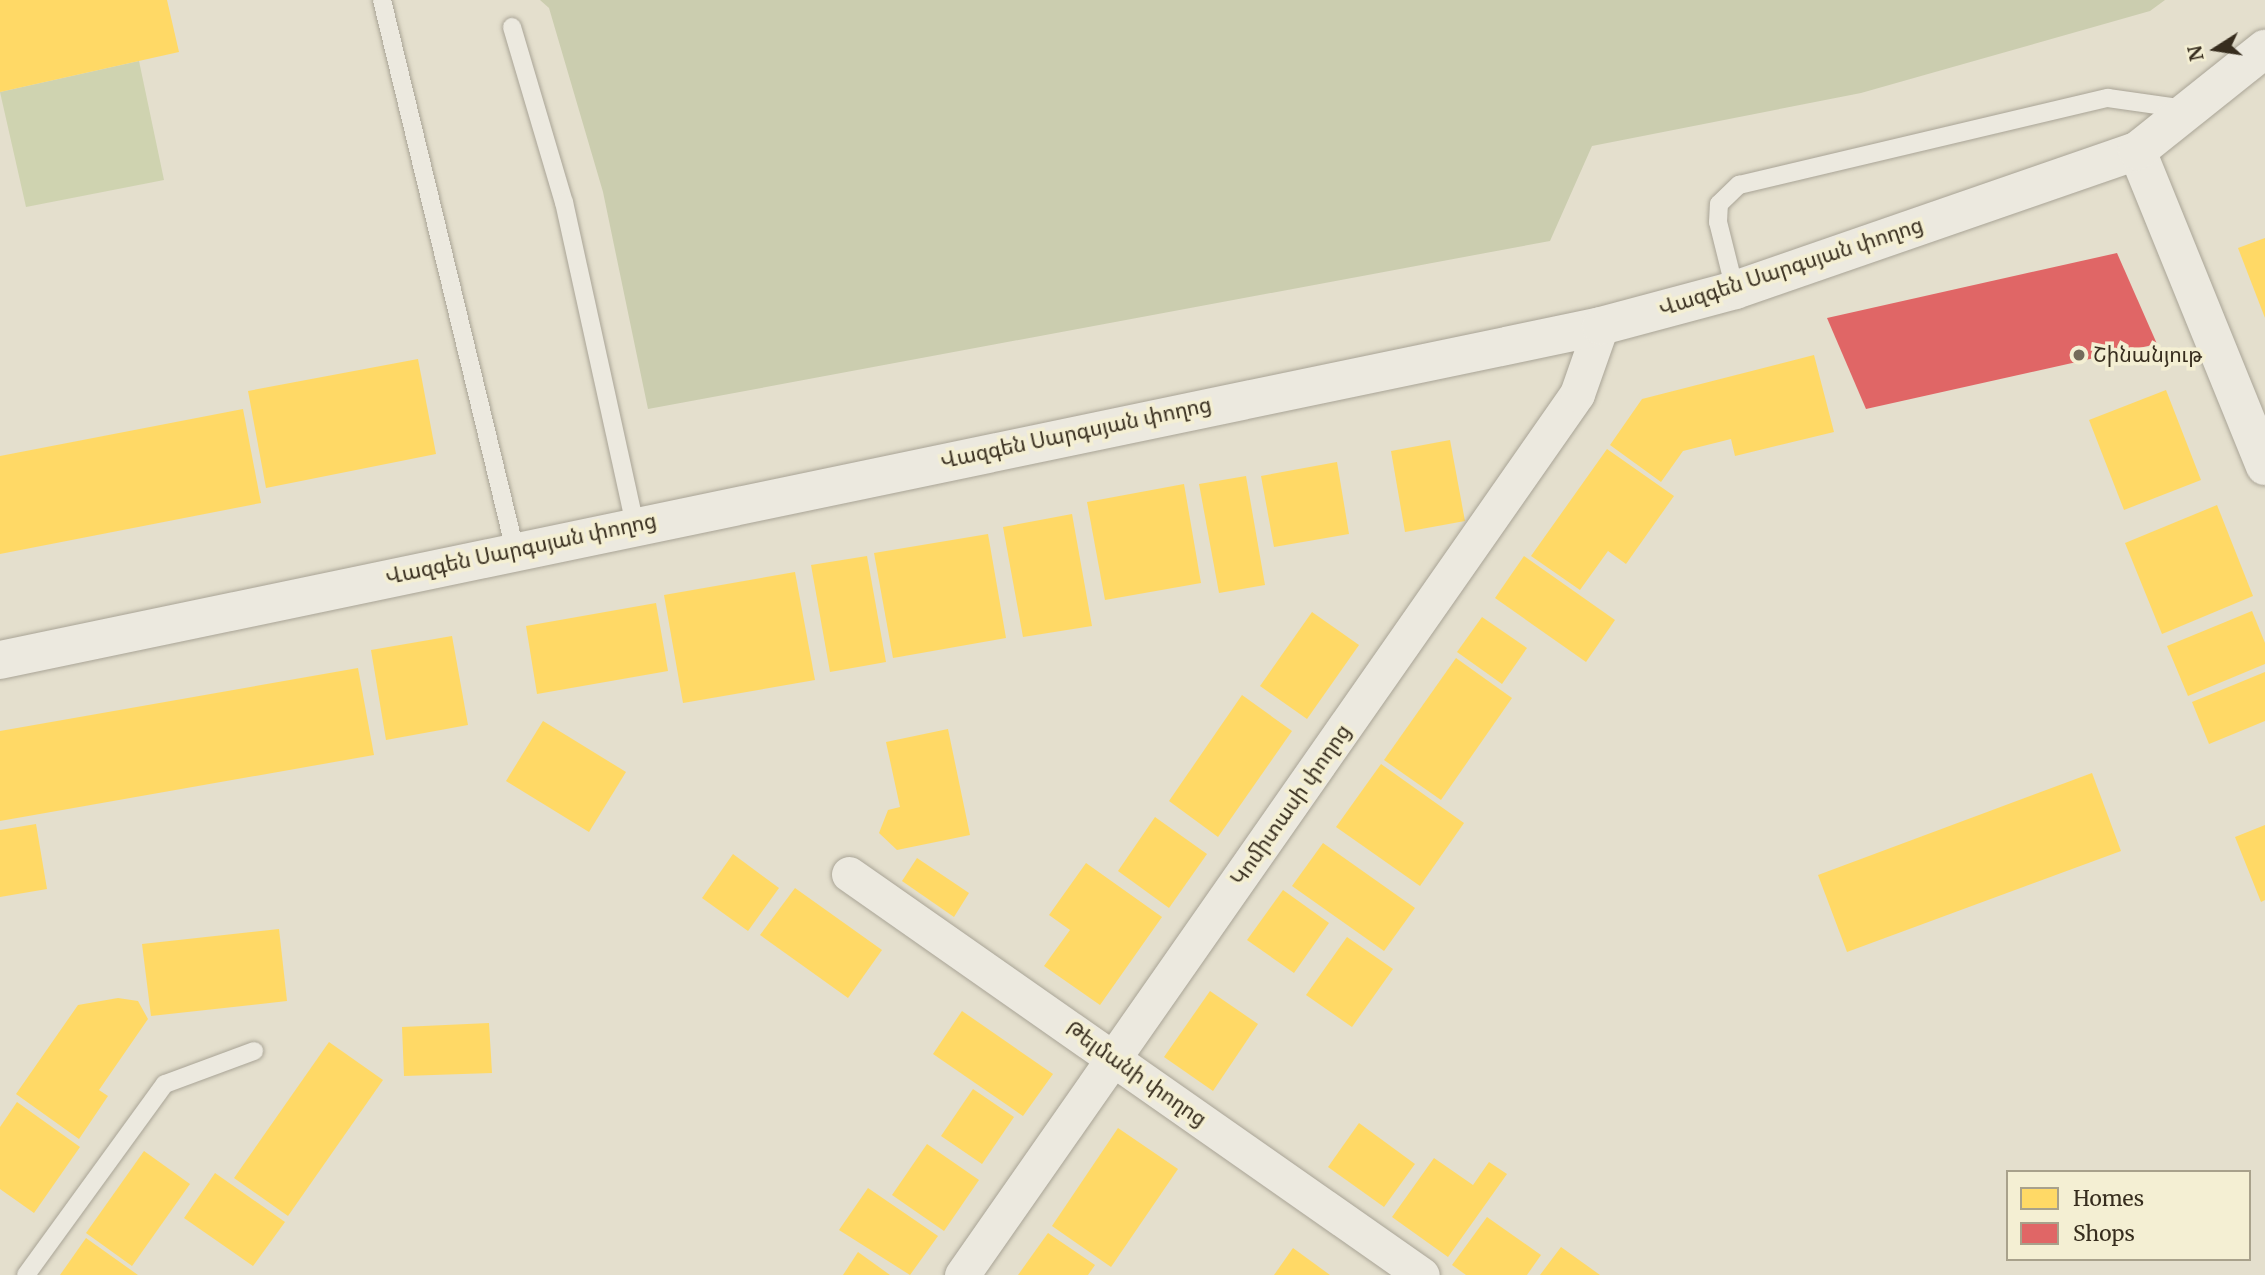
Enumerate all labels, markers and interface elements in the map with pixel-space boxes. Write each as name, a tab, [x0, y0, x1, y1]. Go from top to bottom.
north arrow	[2181, 14, 2251, 84]
text: N	[2182, 44, 2209, 63]
street label: Վազգեն Սարգսյան փողոց	[1656, 212, 1926, 322]
place label: Շինանյութ	[2093, 342, 2202, 368]
marker: Շինանյութ	[2071, 347, 2087, 363]
street label: Վազգեն Սարգսյան փողոց	[938, 392, 1214, 474]
street label: Վազգեն Սարգսյան փողոց	[383, 508, 659, 590]
street label: Կոմիտասի փողոց	[1226, 719, 1356, 891]
street label: Թելմանի փողոց	[1061, 1016, 1211, 1132]
legend	[2006, 1170, 2251, 1261]
text: Homes	[2073, 1185, 2144, 1212]
text: Shops	[2073, 1220, 2135, 1247]

